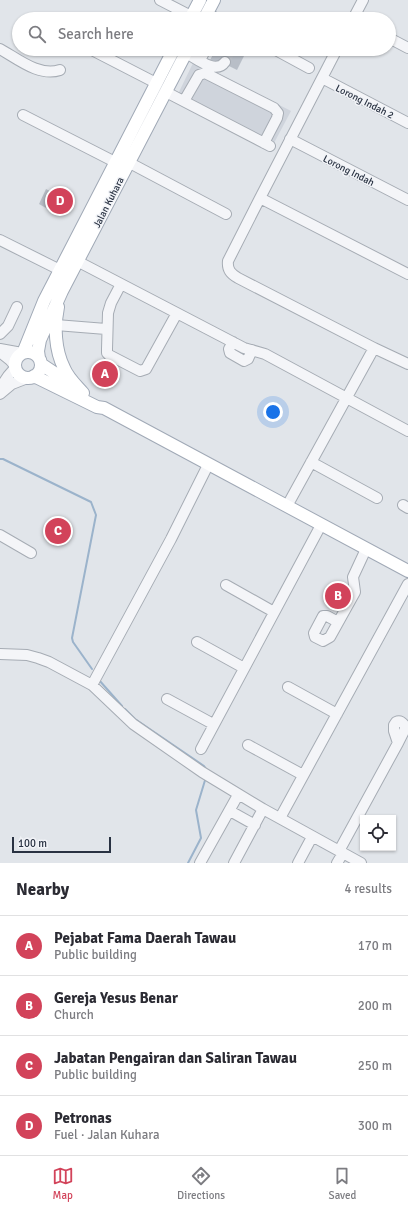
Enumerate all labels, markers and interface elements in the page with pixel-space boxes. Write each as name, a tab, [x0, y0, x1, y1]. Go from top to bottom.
search box	[12, 12, 396, 56]
icon: search	[26, 23, 48, 45]
text: Search here	[58, 25, 134, 43]
street label: Lorong Indah 2	[333, 82, 396, 122]
street label: Lorong Indah	[321, 153, 376, 189]
street label: Jalan Kuhara	[91, 175, 127, 230]
pin: D	[47, 186, 73, 216]
pin: A	[92, 359, 118, 389]
your location	[263, 402, 283, 422]
pin: C	[45, 516, 71, 546]
pin: B	[325, 581, 351, 611]
map controls	[360, 815, 396, 851]
button: locate	[360, 815, 396, 851]
scale bar	[12, 835, 111, 854]
text: 100 m	[18, 837, 47, 850]
text: Nearby	[16, 879, 69, 900]
text: 4 results	[344, 881, 392, 897]
text: Pejabat Fama Daerah Tawau	[54, 929, 236, 947]
text: A	[25, 938, 33, 954]
text: 170 m	[358, 938, 392, 954]
text: Public building	[54, 947, 137, 963]
text: Gereja Yesus Benar	[54, 989, 178, 1007]
text: B	[25, 998, 33, 1014]
text: 200 m	[358, 998, 392, 1014]
text: Church	[54, 1007, 94, 1023]
text: Jabatan Pengairan dan Saliran Tawau	[54, 1049, 297, 1067]
text: C	[25, 1058, 33, 1074]
text: 250 m	[358, 1058, 392, 1074]
text: Public building	[54, 1067, 137, 1083]
text: Petronas	[54, 1109, 112, 1127]
text: D	[25, 1118, 33, 1134]
text: 300 m	[358, 1118, 392, 1134]
text: Fuel · Jalan Kuhara	[54, 1127, 160, 1143]
tab: Map	[52, 1165, 74, 1202]
tab: Directions	[177, 1165, 225, 1202]
tab: Saved	[329, 1165, 356, 1202]

